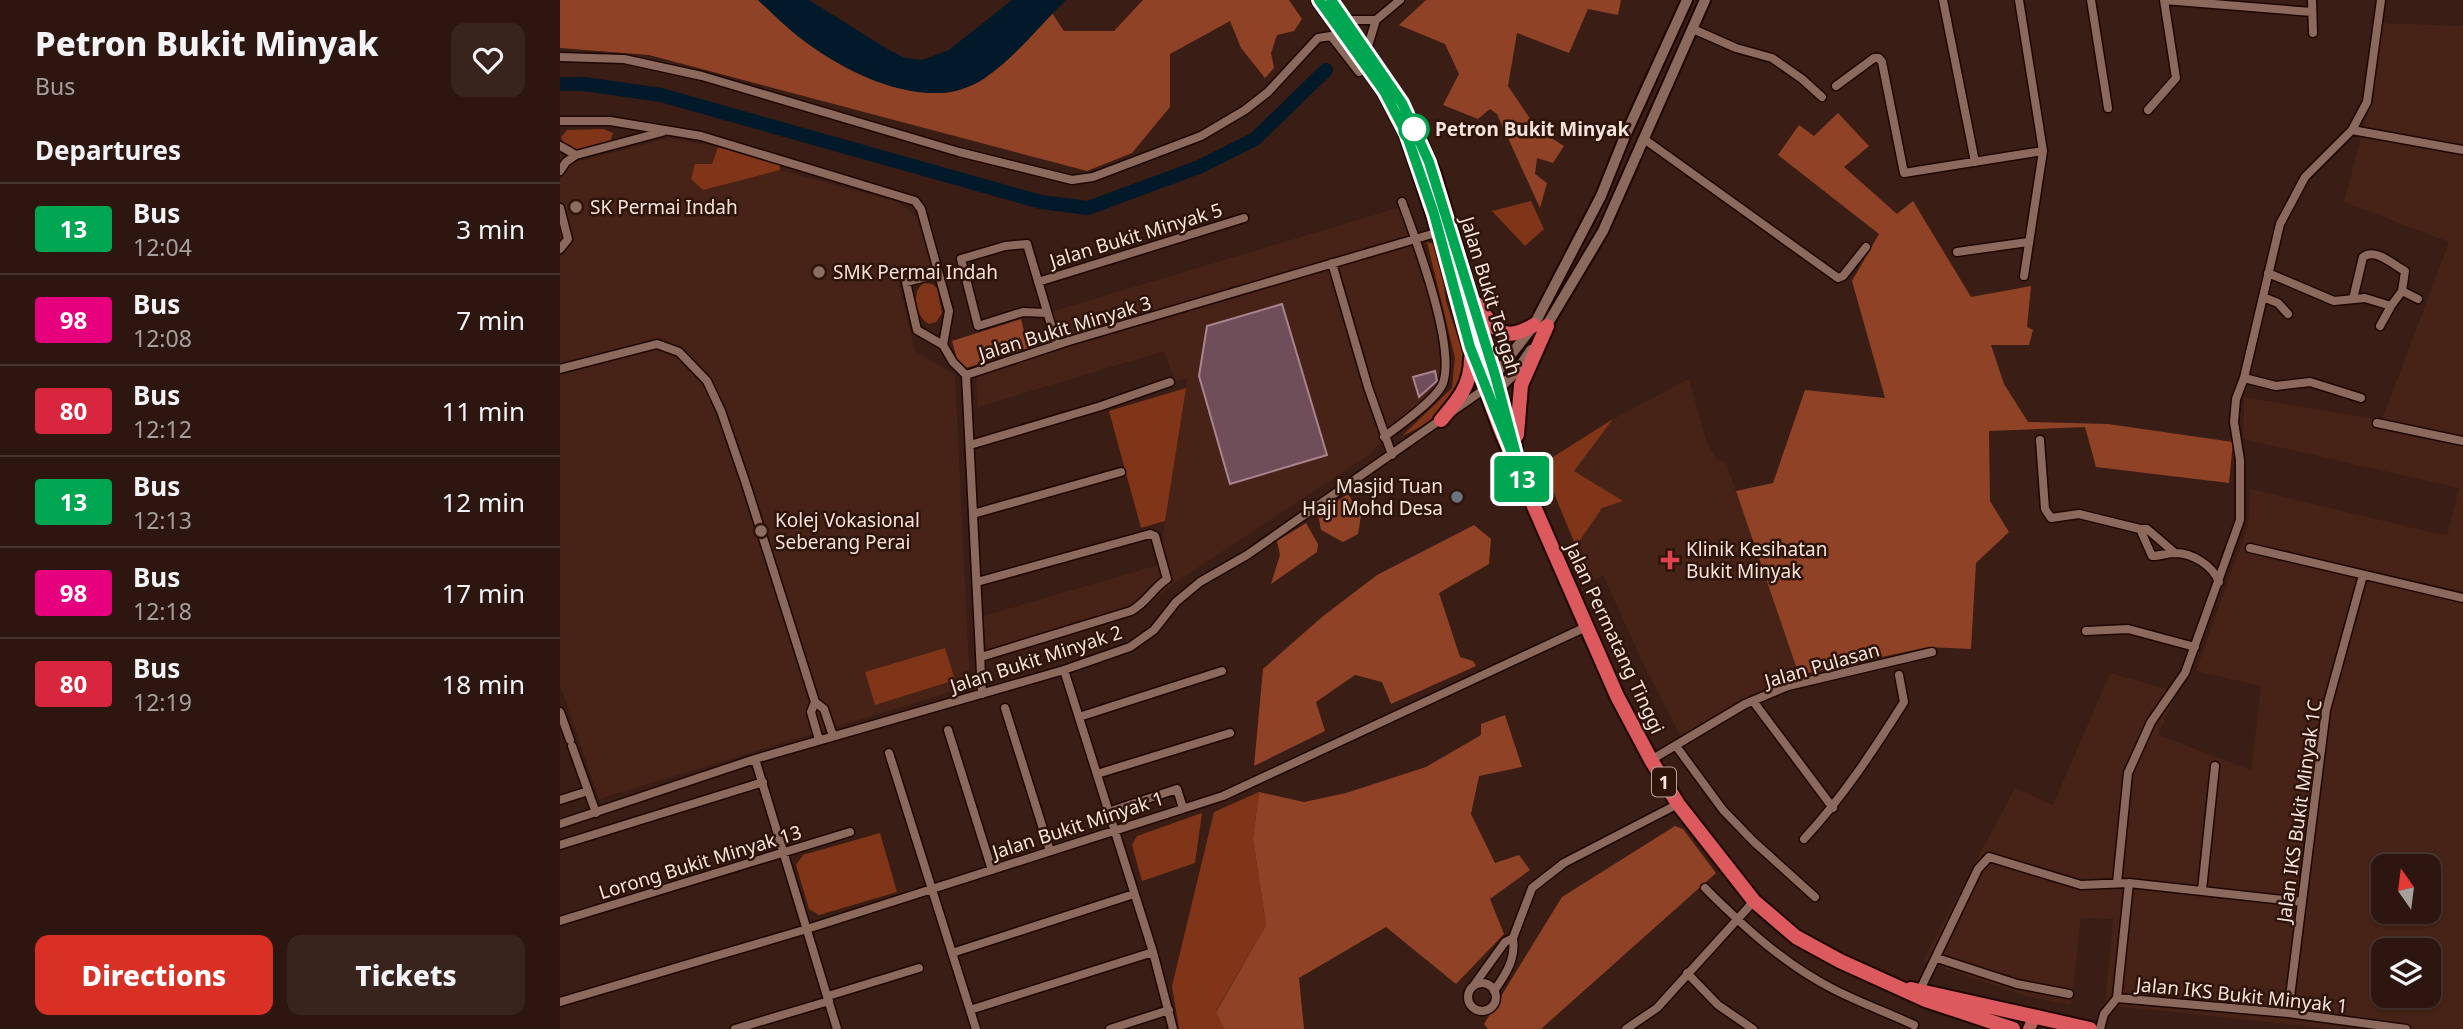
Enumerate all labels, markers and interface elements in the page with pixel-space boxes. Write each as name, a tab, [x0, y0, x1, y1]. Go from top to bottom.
text: Petron Bukit Minyak	[35, 21, 379, 66]
button: heart	[451, 23, 525, 97]
text: Bus	[35, 70, 75, 102]
marker: Petron Bukit Minyak	[1399, 114, 1429, 144]
place label: Petron Bukit Minyak	[1435, 116, 1629, 142]
text: Departures	[35, 132, 181, 168]
place label: SK Permai Indah	[590, 194, 738, 220]
text: Bus	[133, 195, 180, 231]
street label: Jalan Bukit Minyak 5	[1045, 196, 1225, 274]
marker: SK Permai Indah	[568, 199, 584, 215]
text: 3 min	[456, 211, 525, 247]
street label: Jalan Bukit Tengah	[1454, 211, 1528, 379]
text: 13	[60, 212, 87, 245]
text: 12:04	[133, 231, 192, 263]
place label: SMK Permai Indah	[833, 259, 998, 285]
marker: SMK Permai Indah	[811, 264, 827, 280]
text: Bus	[133, 286, 180, 322]
street label: Jalan Bukit Minyak 3	[974, 289, 1154, 367]
text: 7 min	[456, 302, 525, 338]
text: 98	[60, 303, 87, 336]
text: 12:08	[133, 322, 192, 354]
text: Bus	[133, 377, 180, 413]
text: 11 min	[441, 393, 525, 429]
text: 80	[60, 394, 87, 427]
text: 12:12	[133, 413, 192, 445]
line badge: 13	[1490, 456, 1553, 502]
text: 13	[1508, 462, 1536, 495]
text: Bus	[133, 468, 180, 504]
place label: Masjid Tuan Haji Mohd Desa	[1302, 473, 1443, 521]
text: 12 min	[441, 484, 525, 520]
text: 13	[60, 485, 87, 518]
marker: Masjid Tuan Haji Mohd Desa	[1449, 489, 1465, 505]
text: 12:13	[133, 504, 192, 536]
place label: Kolej Vokasional Seberang Perai	[775, 507, 920, 555]
marker: Kolej Vokasional Seberang Perai	[753, 523, 769, 539]
street label: Jalan Permatang Tinggi	[1558, 536, 1671, 738]
place label: Klinik Kesihatan Bukit Minyak	[1686, 536, 1827, 584]
marker: Klinik Kesihatan Bukit Minyak	[1660, 550, 1680, 570]
text: Bus	[133, 559, 180, 595]
text: 17 min	[441, 575, 525, 611]
text: 98	[60, 576, 87, 609]
text: 12:18	[133, 595, 192, 627]
street label: Jalan Bukit Minyak 2	[945, 619, 1125, 700]
street label: Jalan Pulasan	[1760, 636, 1882, 694]
text: Bus	[133, 650, 180, 686]
text: 18 min	[441, 666, 525, 702]
text: 80	[60, 667, 87, 700]
text: 12:19	[133, 686, 192, 718]
street label: Jalan IKS Bukit Minyak 1C	[2270, 698, 2328, 926]
road number: 1	[1652, 768, 1676, 796]
street label: Jalan Bukit Minyak 1	[987, 785, 1167, 866]
street label: Lorong Bukit Minyak 13	[595, 819, 805, 905]
north arrow	[2371, 854, 2441, 924]
map controls	[2371, 854, 2441, 1008]
button: Directions	[35, 935, 273, 1015]
button: Tickets	[287, 935, 525, 1015]
button: layers	[2371, 938, 2441, 1008]
street label: Jalan IKS Bukit Minyak 1	[2133, 971, 2349, 1019]

